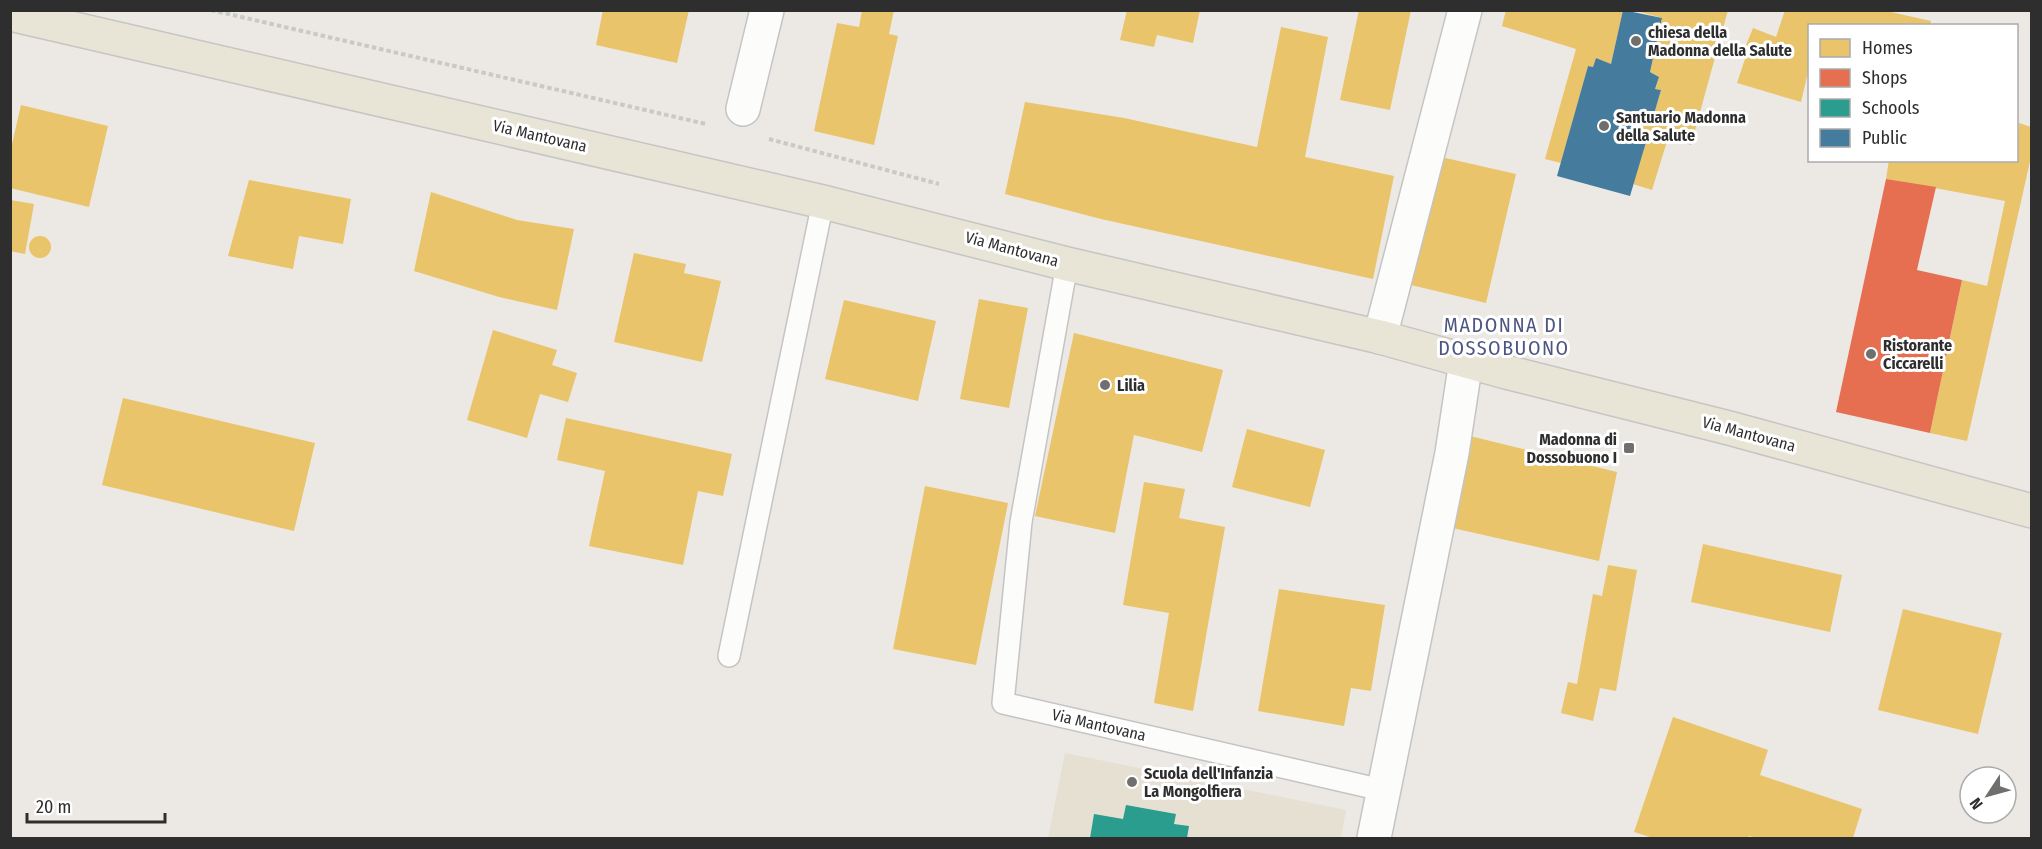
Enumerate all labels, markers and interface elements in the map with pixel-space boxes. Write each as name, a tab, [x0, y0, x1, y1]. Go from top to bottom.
place label: chiesa della Madonna della Salute	[1648, 23, 1792, 60]
legend	[1808, 24, 2018, 162]
marker: chiesa della Madonna della Salute	[1629, 34, 1643, 48]
text: Homes	[1862, 37, 1913, 59]
text: Shops	[1862, 67, 1907, 89]
text: Schools	[1862, 97, 1920, 119]
place label: Santuario Madonna della Salute	[1616, 108, 1746, 145]
street label: Via Mantovana	[491, 116, 589, 156]
marker: Santuario Madonna della Salute	[1597, 119, 1611, 133]
text: Public	[1862, 127, 1907, 149]
street label: Via Mantovana	[963, 227, 1061, 271]
district label: MADONNA DI DOSSOBUONO	[1438, 313, 1570, 360]
place label: Ristorante Ciccarelli	[1883, 336, 1952, 373]
marker: Ristorante Ciccarelli	[1864, 347, 1878, 361]
place label: Lilia	[1117, 376, 1145, 395]
marker: Lilia	[1098, 378, 1112, 392]
street label: Via Mantovana	[1700, 412, 1798, 456]
place label: Madonna di Dossobuono I	[1526, 430, 1617, 467]
marker: Madonna di Dossobuono I	[1622, 441, 1636, 455]
street label: Via Mantovana	[1050, 705, 1148, 745]
place label: Scuola dell'Infanzia La Mongolfiera	[1144, 764, 1273, 801]
north arrow	[1958, 765, 2018, 825]
marker: Scuola dell'Infanzia La Mongolfiera	[1125, 775, 1139, 789]
scale bar	[27, 786, 165, 824]
text: N	[1966, 794, 1987, 813]
text: 20 m	[36, 796, 71, 818]

